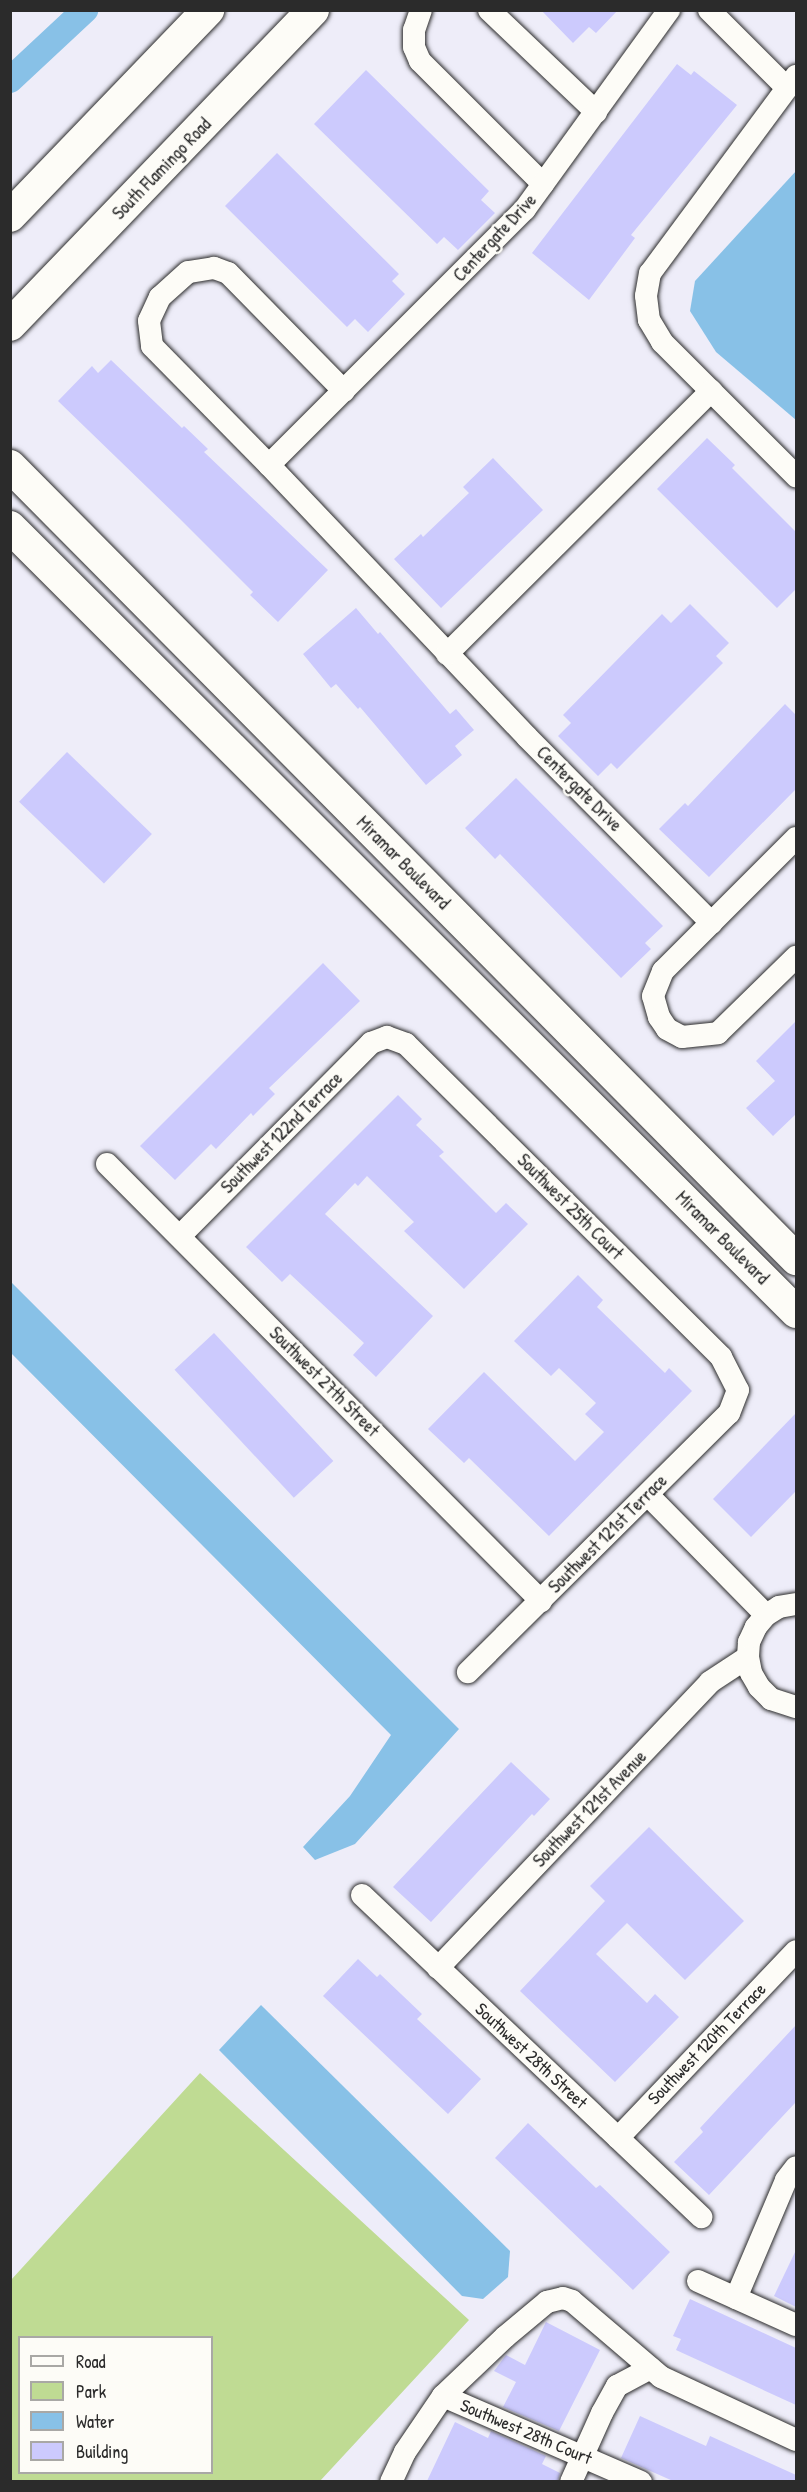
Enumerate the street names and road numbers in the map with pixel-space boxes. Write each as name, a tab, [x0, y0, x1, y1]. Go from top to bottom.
street label: South Flamingo Road	[108, 114, 216, 224]
street label: Centergate Drive	[449, 190, 541, 286]
street label: Centergate Drive	[532, 742, 626, 836]
street label: Miramar Boulevard	[352, 812, 454, 914]
street label: Southwest 122nd Terrace	[217, 1068, 347, 1198]
street label: Southwest 25th Court	[513, 1150, 627, 1264]
street label: Miramar Boulevard	[671, 1187, 773, 1289]
street label: Southwest 27th Street	[265, 1323, 383, 1441]
street label: Southwest 121st Terrace	[544, 1470, 672, 1598]
street label: Southwest 121st Avenue	[529, 1746, 651, 1872]
street label: Southwest 120th Terrace	[643, 1979, 771, 2109]
street label: Southwest 28th Street	[471, 1999, 591, 2113]
street label: Southwest 28th Court	[457, 2395, 595, 2469]

